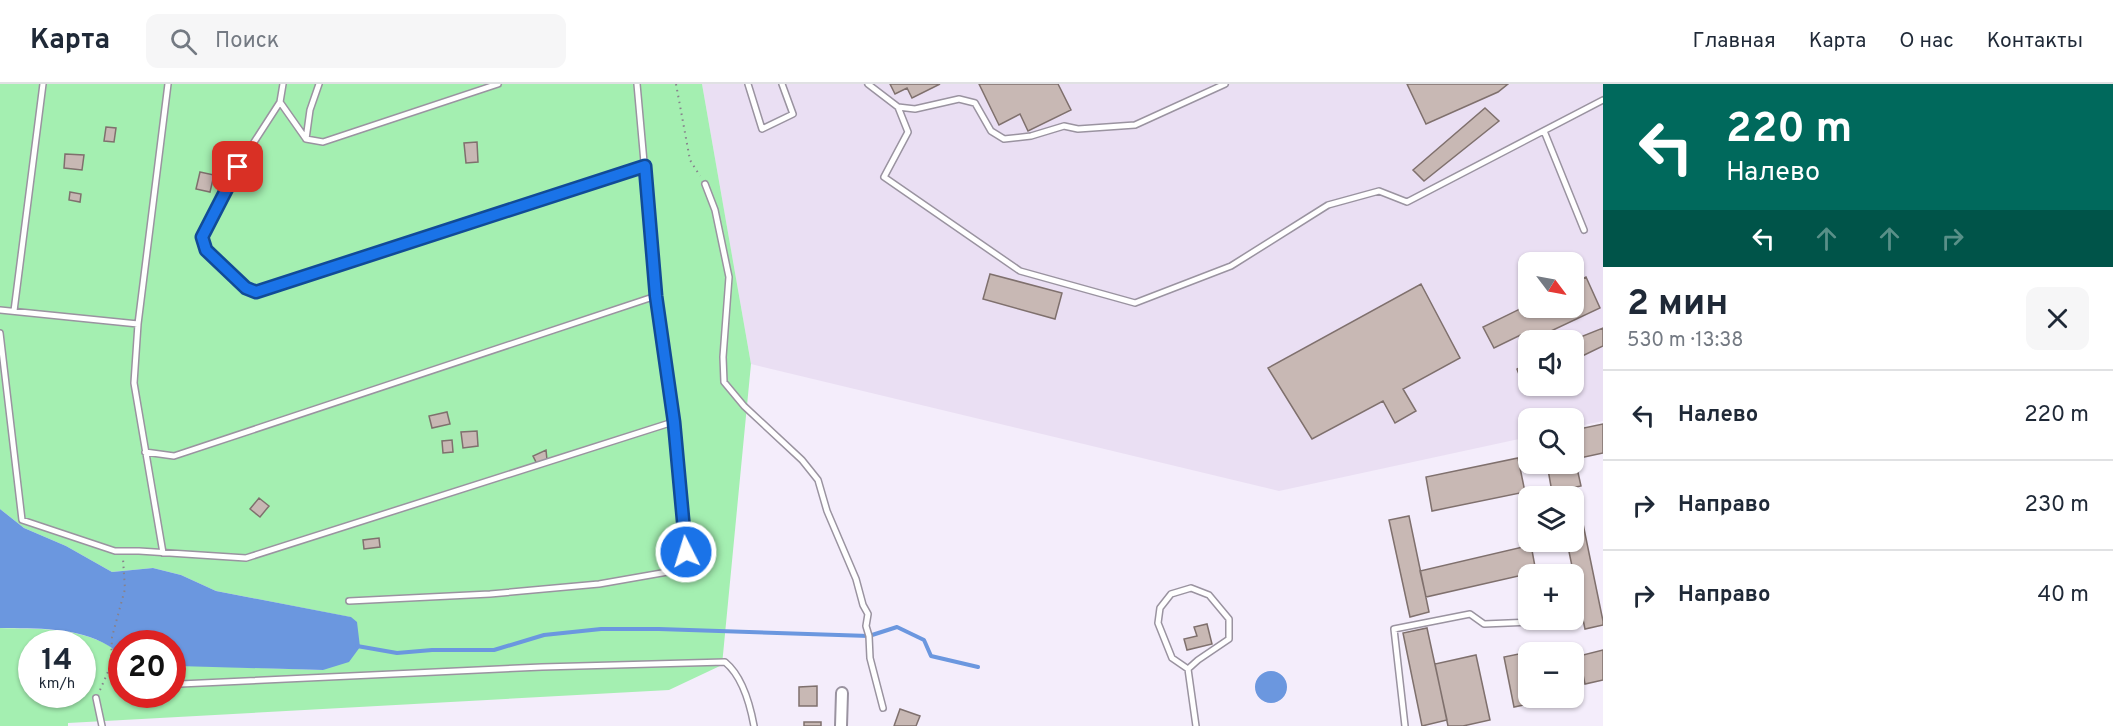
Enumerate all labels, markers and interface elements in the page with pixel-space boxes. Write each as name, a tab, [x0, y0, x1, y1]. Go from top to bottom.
search box	[146, 14, 566, 68]
text: Карта	[30, 23, 110, 59]
icon: search	[167, 25, 200, 58]
text: Поиск	[215, 28, 279, 55]
text: Главная	[1692, 28, 1776, 55]
text: Карта	[1809, 28, 1866, 55]
text: О нас	[1899, 28, 1954, 55]
text: Контакты	[1987, 28, 2083, 55]
text: 220 m	[1726, 104, 1852, 157]
icon: left	[1627, 108, 1705, 186]
pin	[212, 141, 263, 192]
icon: arrive	[221, 150, 254, 183]
text: Налево	[1726, 156, 1820, 190]
icon: left	[1747, 222, 1780, 255]
icon: ahead	[1810, 222, 1843, 255]
icon: ahead	[1873, 222, 1906, 255]
icon: right	[1936, 222, 1969, 255]
north arrow	[1518, 252, 1584, 318]
map controls	[1518, 252, 1584, 708]
text: 2 мин	[1627, 282, 1728, 328]
button: close	[2026, 287, 2089, 350]
text: 530 m · 13:38	[1627, 328, 1743, 354]
button: sound	[1518, 330, 1584, 396]
icon: left	[1627, 399, 1660, 432]
text: Налево	[1678, 402, 1758, 429]
text: 220 m	[2024, 402, 2089, 429]
button: search	[1518, 408, 1584, 474]
button: layers	[1518, 486, 1584, 552]
icon: right	[1627, 489, 1660, 522]
text: Направо	[1678, 492, 1770, 519]
text: 230 m	[2025, 492, 2089, 519]
position arrow	[654, 520, 718, 584]
button: +	[1518, 564, 1584, 630]
icon: right	[1627, 579, 1660, 612]
text: Направо	[1678, 582, 1770, 609]
text: 40 m	[2037, 582, 2089, 609]
speed limit sign: 20	[108, 630, 186, 708]
button: −	[1518, 642, 1584, 708]
text: 14	[41, 643, 73, 680]
text: km/h	[39, 675, 75, 694]

